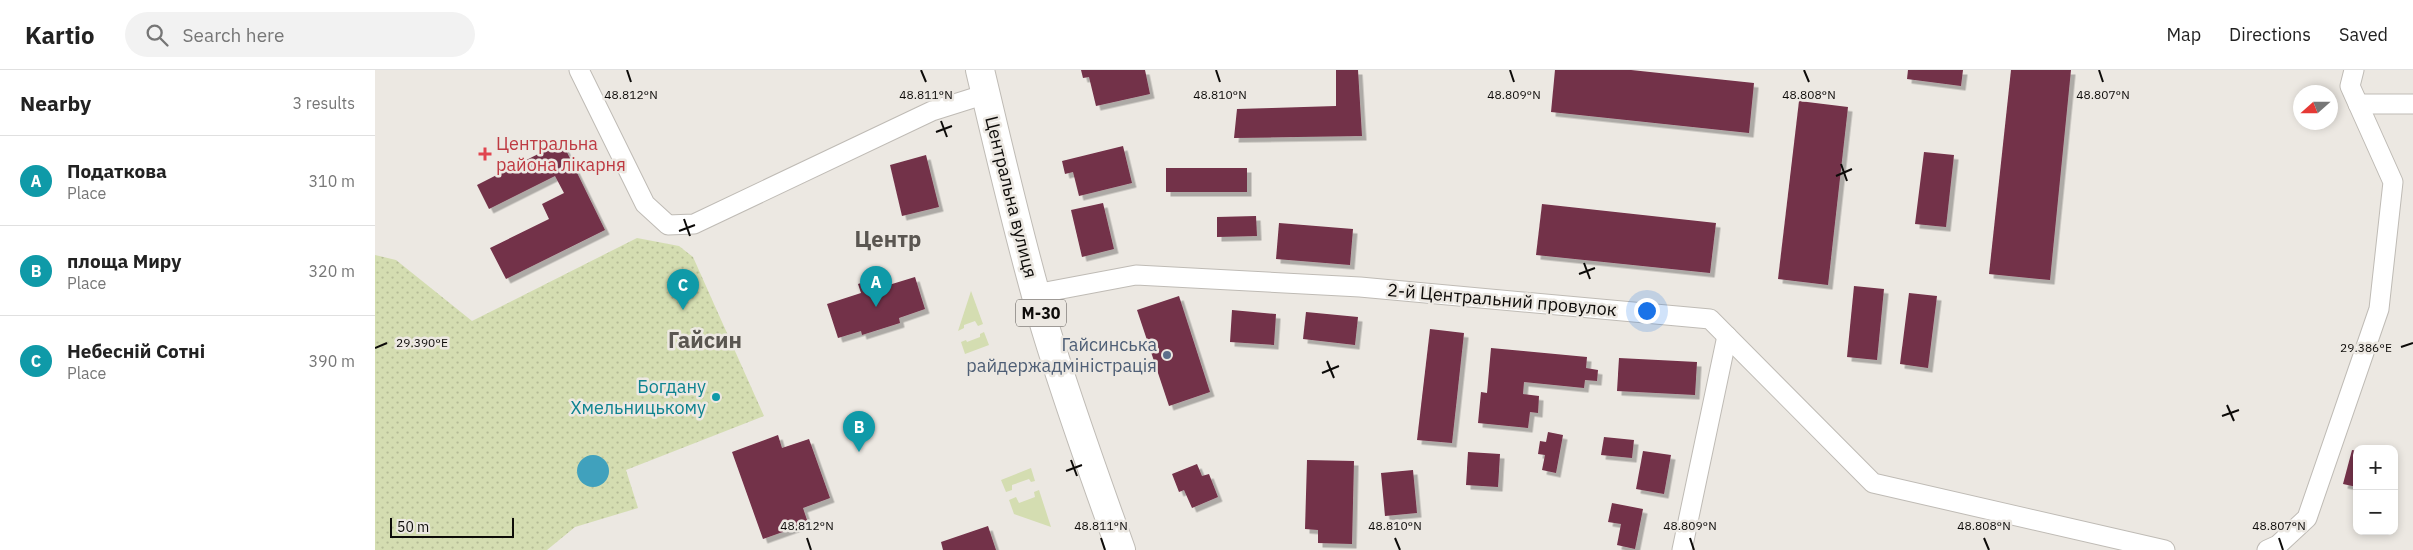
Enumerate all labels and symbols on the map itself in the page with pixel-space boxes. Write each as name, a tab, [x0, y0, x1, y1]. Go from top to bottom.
north arrow	[2293, 85, 2338, 130]
text: 48.812°N	[604, 87, 658, 102]
text: 48.811°N	[899, 87, 953, 102]
text: 48.810°N	[1193, 87, 1247, 102]
text: 48.809°N	[1487, 87, 1541, 102]
text: 48.808°N	[1782, 87, 1836, 102]
text: 48.807°N	[2076, 87, 2130, 102]
street label: Центральна вулиця	[980, 114, 1043, 280]
place label: Центральна района лікарня	[496, 132, 626, 176]
marker: Центральна района лікарня	[478, 147, 492, 161]
district label: Центр	[855, 224, 921, 253]
pin: A	[860, 266, 892, 307]
pin: C	[667, 269, 699, 310]
street label: 2-й Центральний провулок	[1386, 278, 1618, 321]
your location	[1634, 298, 1660, 324]
road number: М-30	[1016, 300, 1066, 326]
district label: Гайсин	[668, 325, 742, 354]
place label: Гайсинська райдержадміністрація	[966, 333, 1157, 377]
text: 29.390°E	[396, 335, 448, 350]
text: 29.386°E	[2340, 340, 2392, 355]
marker: Гайсинська райдержадміністрація	[1161, 349, 1173, 361]
place label: Богдану Хмельницькому	[570, 375, 706, 419]
marker: Богдану Хмельницькому	[710, 391, 722, 403]
pin: B	[843, 411, 875, 452]
scale bar	[390, 515, 514, 538]
text: 48.812°N	[780, 518, 834, 533]
text: 48.811°N	[1074, 518, 1128, 533]
text: 48.810°N	[1368, 518, 1422, 533]
text: 48.809°N	[1663, 518, 1717, 533]
text: 48.808°N	[1957, 518, 2011, 533]
text: 48.807°N	[2252, 518, 2306, 533]

